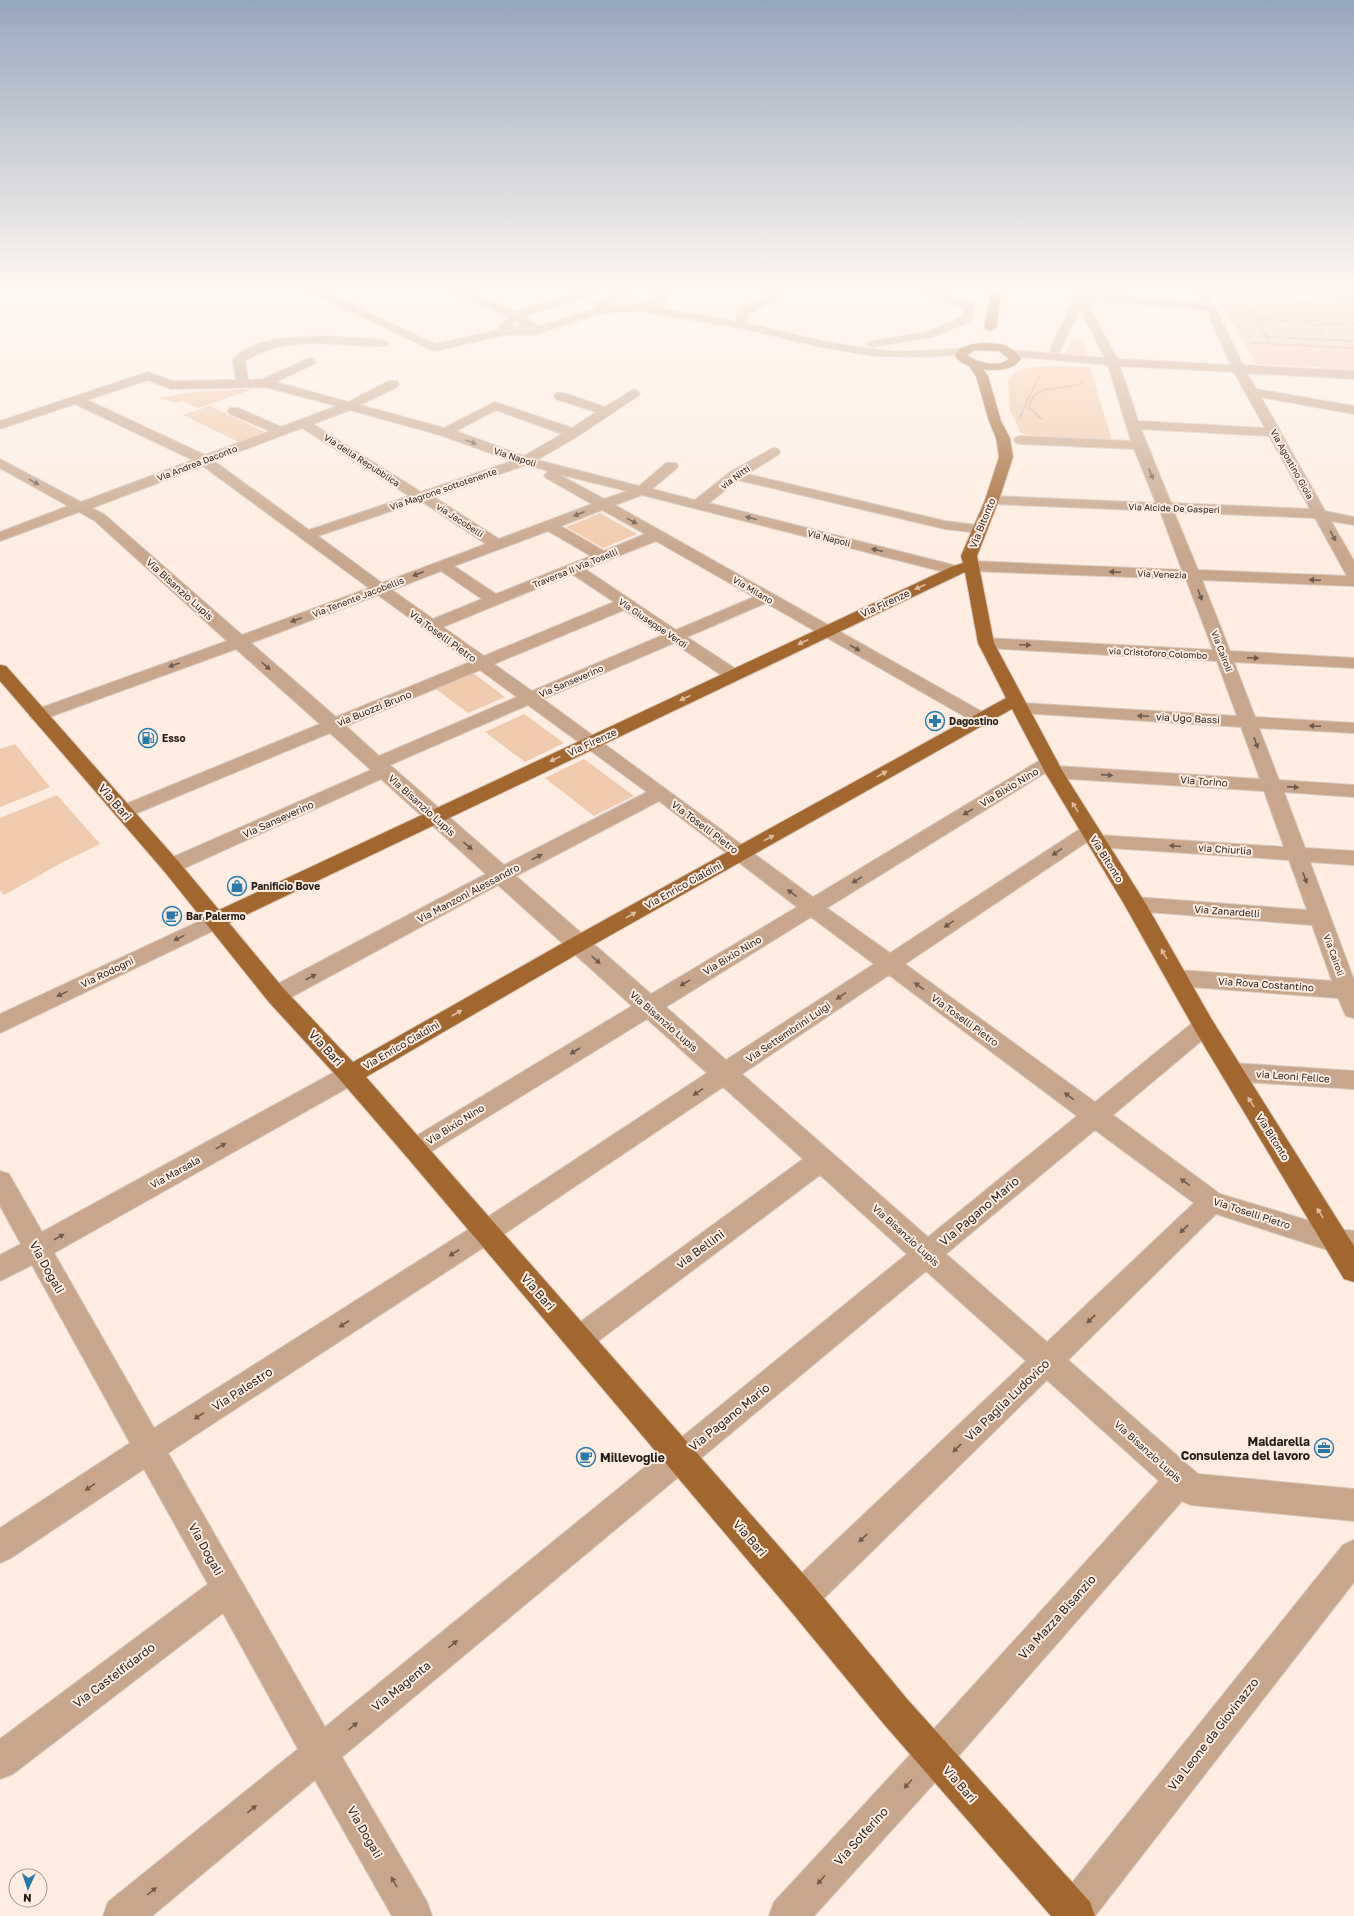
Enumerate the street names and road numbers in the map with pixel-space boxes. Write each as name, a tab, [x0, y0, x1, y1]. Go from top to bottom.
street label: Via Agostino Gioia	[1268, 427, 1316, 501]
street label: Via della Repubblica	[322, 431, 402, 489]
street label: Via Andrea Daconto	[155, 443, 239, 483]
street label: Via Napoli	[492, 445, 538, 469]
street label: via Nitti	[718, 463, 752, 491]
street label: Via Magrone sottotenente	[388, 465, 498, 513]
street label: Via Bitonto	[967, 496, 997, 550]
street label: via Jacobelli	[434, 501, 486, 539]
street label: Via Alcide De Gasperi	[1128, 501, 1220, 515]
street label: Via Napoli	[806, 527, 852, 549]
street label: Traversa II Via Toselli	[531, 546, 619, 590]
street label: Via Bisanzio Lupis	[144, 556, 216, 622]
street label: Via Venezia	[1137, 568, 1187, 580]
street label: Via Tenente Jacobellis	[311, 574, 406, 620]
street label: Via Milano	[731, 574, 775, 606]
street label: Via Firenze	[859, 586, 912, 620]
street label: Via Giuseppe Verdi	[617, 596, 689, 650]
street label: Via Toselli Pietro	[407, 608, 479, 664]
street label: Via Cairoli	[1209, 629, 1235, 673]
street label: via Cristoforo Colombo	[1108, 645, 1208, 661]
street label: Via Sanseverino	[537, 662, 605, 700]
street label: via Buozzi Bruno	[335, 688, 413, 728]
street label: via Ugo Bassi	[1156, 710, 1220, 726]
street label: Via Firenze	[566, 725, 619, 759]
street label: Via Bixio Nino	[978, 765, 1040, 809]
street label: Via Bisanzio Lupis	[386, 772, 458, 838]
street label: Via Torino	[1180, 773, 1228, 789]
street label: Via Bari	[95, 781, 135, 823]
street label: Via Sanseverino	[241, 798, 315, 840]
street label: Via Toselli Pietro	[669, 798, 741, 856]
street label: Via Bitonto	[1088, 833, 1126, 885]
street label: via Chiurlia	[1198, 841, 1252, 857]
street label: Via Enrico Cialdini	[642, 859, 724, 911]
street label: Via Manzoni Alessandro	[415, 861, 521, 925]
street label: Via Zanardelli	[1194, 903, 1260, 919]
street label: Via Bixio Nino	[701, 933, 763, 977]
street label: Via Cairoli	[1321, 933, 1347, 977]
street label: Via Rodogni	[79, 954, 135, 990]
street label: Via Rova Costantino	[1218, 975, 1314, 993]
street label: Via Bisanzio Lupis	[628, 988, 700, 1054]
street label: Via Toselli Pietro	[929, 992, 1001, 1048]
street label: Via Settembrini Luigi	[743, 999, 833, 1065]
street label: Via Enrico Cialdini	[361, 1018, 441, 1072]
street label: Via Bari	[306, 1027, 346, 1069]
street label: via Leoni Felice	[1256, 1067, 1330, 1085]
street label: Via Bixio Nino	[424, 1101, 486, 1147]
street label: Via Bitonto	[1254, 1111, 1292, 1163]
street label: Via Marsala	[148, 1153, 202, 1191]
street label: Via Pagano Mario	[936, 1173, 1022, 1249]
street label: Via Toselli Pietro	[1212, 1195, 1292, 1231]
street label: Via Bisanzio Lupis	[870, 1202, 942, 1268]
street label: via Bellini	[673, 1226, 727, 1272]
street label: Via Dogali	[26, 1238, 68, 1296]
street label: Via Bari	[518, 1271, 558, 1313]
street label: Via Paglia Ludovico	[962, 1356, 1052, 1444]
street label: Via Palestro	[209, 1364, 275, 1414]
street label: Via Pagano Mario	[686, 1380, 772, 1454]
street label: Via Bisanzio Lupis	[1112, 1418, 1184, 1484]
street label: Via Bari	[730, 1517, 770, 1559]
street label: Via Dogali	[185, 1520, 227, 1578]
street label: Via Mazza Bisanzio	[1015, 1572, 1099, 1662]
street label: Via Castelfidardo	[70, 1639, 158, 1711]
street label: Via Magenta	[369, 1658, 433, 1714]
street label: Via Leone da Giovinazzo	[1164, 1675, 1262, 1793]
street label: Via Bari	[940, 1763, 980, 1805]
street label: Via Dogali	[344, 1803, 386, 1861]
street label: Via Solferino	[831, 1804, 891, 1868]

